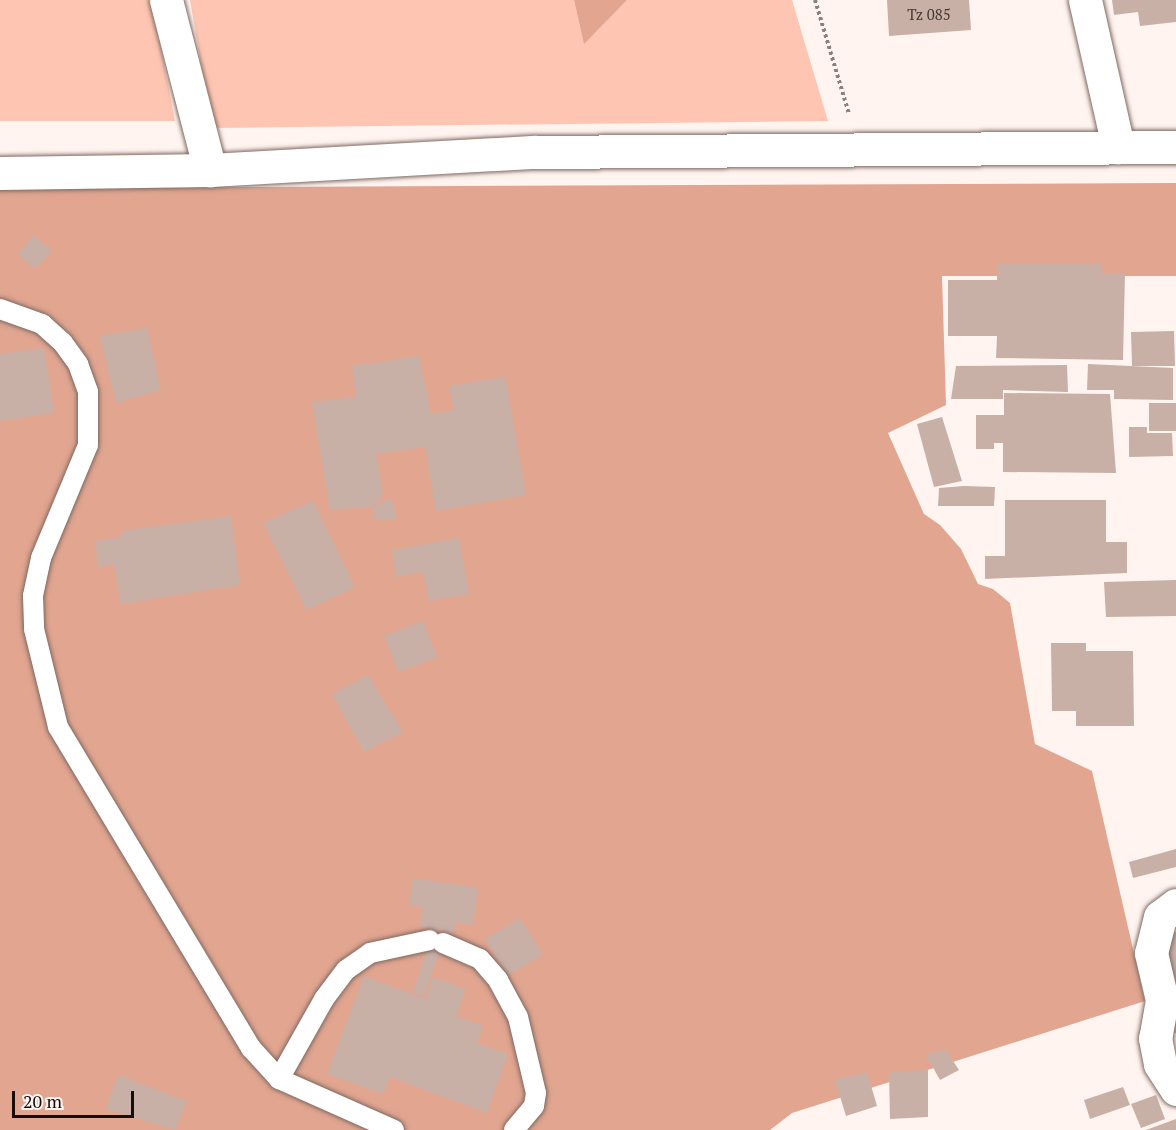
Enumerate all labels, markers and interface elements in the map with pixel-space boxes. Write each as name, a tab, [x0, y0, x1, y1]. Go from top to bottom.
house number: Tz 085	[907, 6, 951, 24]
scale bar	[15, 1079, 136, 1117]
text: 20 m	[23, 1089, 62, 1113]

